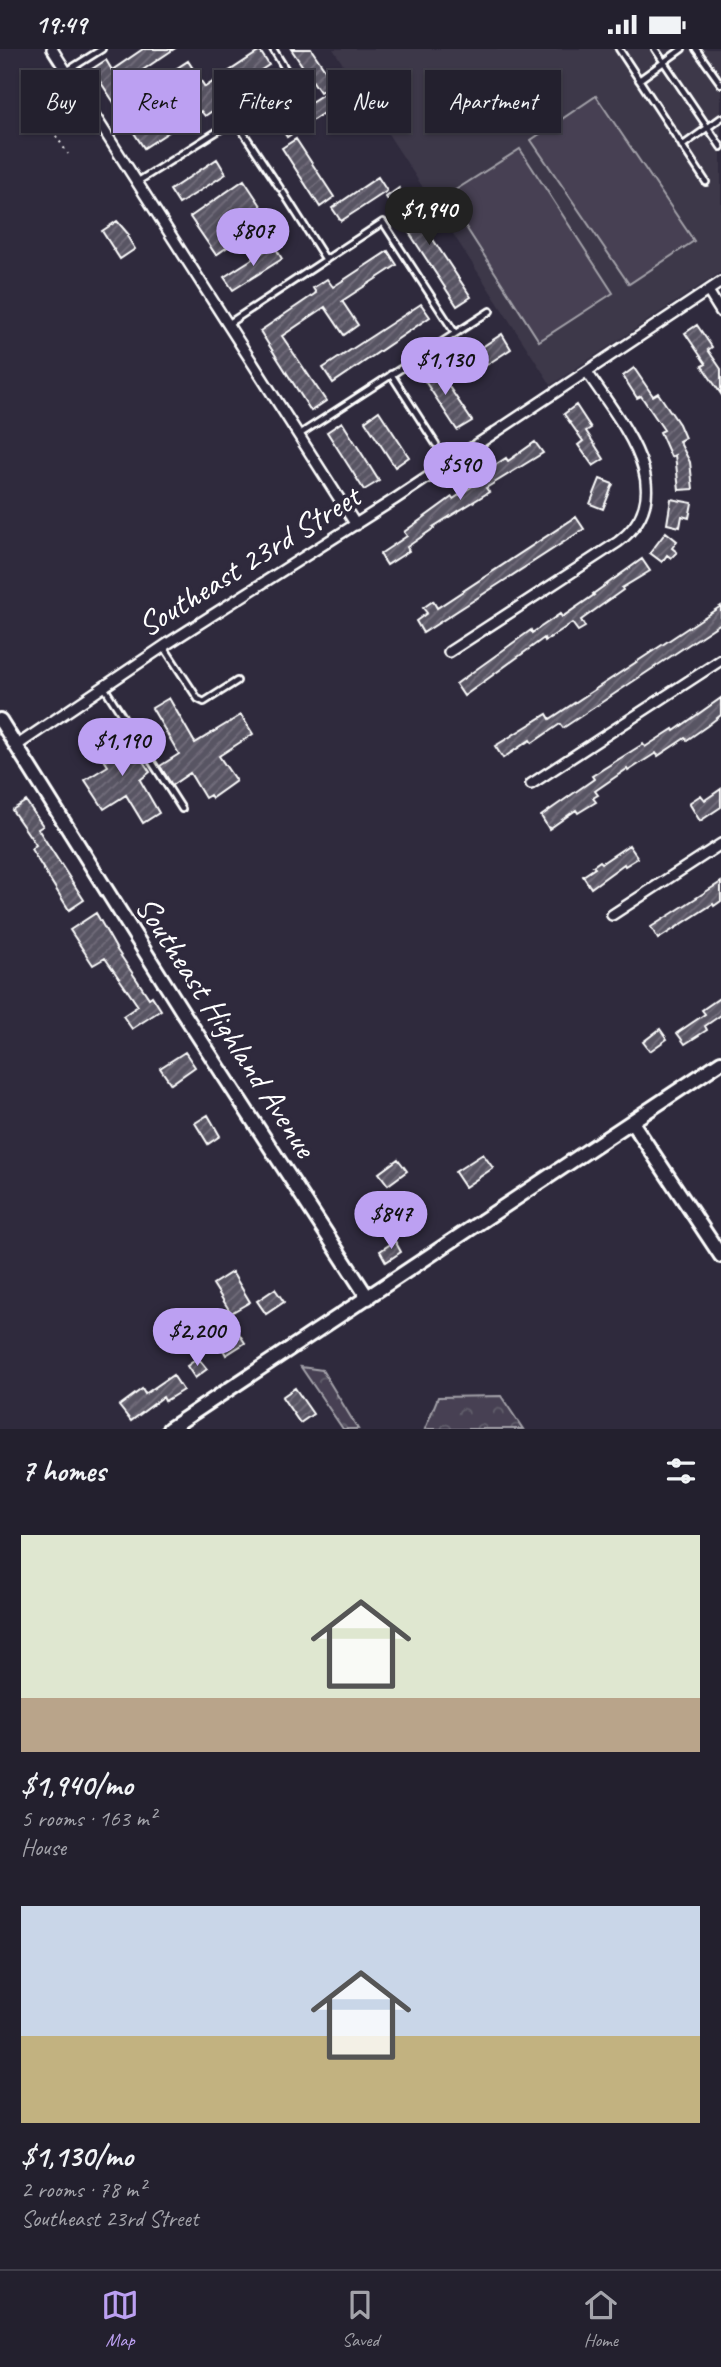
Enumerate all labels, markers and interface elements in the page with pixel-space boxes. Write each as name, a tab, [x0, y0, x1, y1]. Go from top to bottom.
text: 19:49	[35, 8, 86, 41]
chip: Buy	[21, 70, 99, 133]
chip: Rent	[113, 70, 200, 133]
chip: Filters	[214, 70, 314, 133]
chip: New	[328, 70, 411, 133]
chip: Apartment	[425, 70, 561, 133]
pin: $1,940	[372, 187, 486, 247]
text: $1,940	[401, 195, 457, 224]
pin: $807	[212, 209, 294, 268]
text: $807	[232, 216, 274, 245]
pin: $1,130	[388, 337, 502, 397]
text: $1,130	[417, 345, 473, 374]
pin: $590	[419, 442, 501, 502]
text: $590	[440, 450, 480, 479]
street label: Southeast 23rd Street	[129, 474, 370, 646]
pin: $1,190	[65, 719, 179, 778]
text: $1,190	[94, 726, 150, 755]
street label: Southeast Highland Avenue	[126, 888, 328, 1167]
pin: $847	[350, 1191, 432, 1251]
text: $847	[370, 1199, 412, 1228]
pin: $2,200	[140, 1309, 254, 1368]
text: $2,200	[169, 1316, 225, 1345]
text: 7 homes	[21, 1452, 106, 1490]
icon: filters	[662, 1452, 700, 1490]
icon: home	[298, 1581, 424, 1707]
text: $1,940/mo	[21, 1766, 133, 1804]
text: 5 rooms · 163 m²	[21, 1804, 156, 1833]
text: House	[21, 1833, 66, 1862]
icon: home	[298, 1952, 424, 2078]
text: $1,130/mo	[21, 2137, 133, 2175]
text: 2 rooms · 78 m²	[21, 2175, 145, 2204]
text: Southeast 23rd Street	[21, 2204, 198, 2233]
tab: Map	[101, 2286, 139, 2352]
tab: Saved	[341, 2286, 379, 2352]
tab: Home	[582, 2286, 620, 2352]

